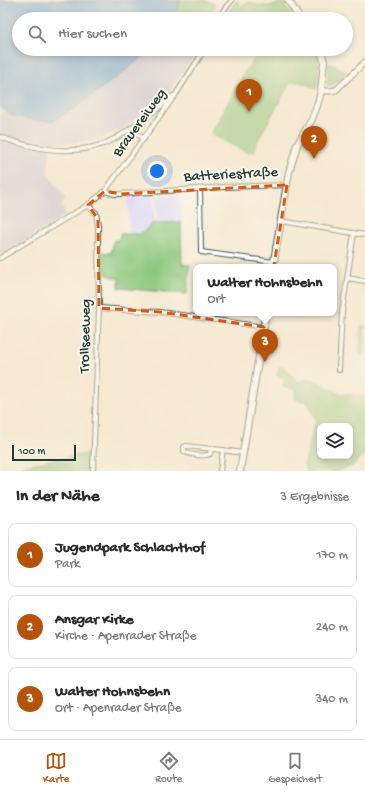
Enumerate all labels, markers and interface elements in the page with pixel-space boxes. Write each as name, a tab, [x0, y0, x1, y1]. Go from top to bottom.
search box	[12, 12, 353, 56]
icon: search	[26, 23, 48, 45]
text: Hier suchen	[58, 25, 127, 43]
pin: 1	[236, 79, 262, 112]
street label: Brauereiweg	[109, 85, 171, 162]
pin: 2	[301, 126, 327, 159]
your location	[147, 161, 167, 181]
street label: Batteriestraße	[182, 164, 279, 187]
popup	[193, 264, 337, 316]
text: Walter Hohnsbehn	[207, 274, 323, 292]
text: Ort	[207, 292, 225, 307]
street label: Trollseeweg	[76, 299, 96, 374]
pin: 3	[252, 329, 278, 362]
map controls	[317, 423, 353, 459]
button: layers	[317, 423, 353, 459]
scale bar	[12, 443, 76, 462]
text: 100 m	[18, 446, 45, 458]
text: In der Nähe	[16, 487, 99, 507]
text: 3 Ergebnisse	[280, 490, 349, 505]
text: Jugendpark Schlachthof	[55, 539, 205, 557]
text: 1	[27, 548, 33, 563]
text: 170 m	[316, 548, 348, 563]
text: Park	[55, 557, 80, 572]
text: Ansgar Kirke	[55, 611, 133, 629]
text: 2	[27, 620, 33, 635]
text: 240 m	[316, 620, 348, 635]
text: Kirche · Apenrader Straße	[55, 629, 196, 644]
text: Walter Hohnsbehn	[55, 683, 170, 701]
text: 3	[27, 692, 33, 707]
text: 340 m	[315, 692, 348, 707]
text: Ort · Apenrader Straße	[55, 701, 182, 716]
tab: Karte	[43, 750, 69, 786]
tab: Route	[155, 750, 182, 786]
tab: Gespeichert	[268, 750, 322, 786]

